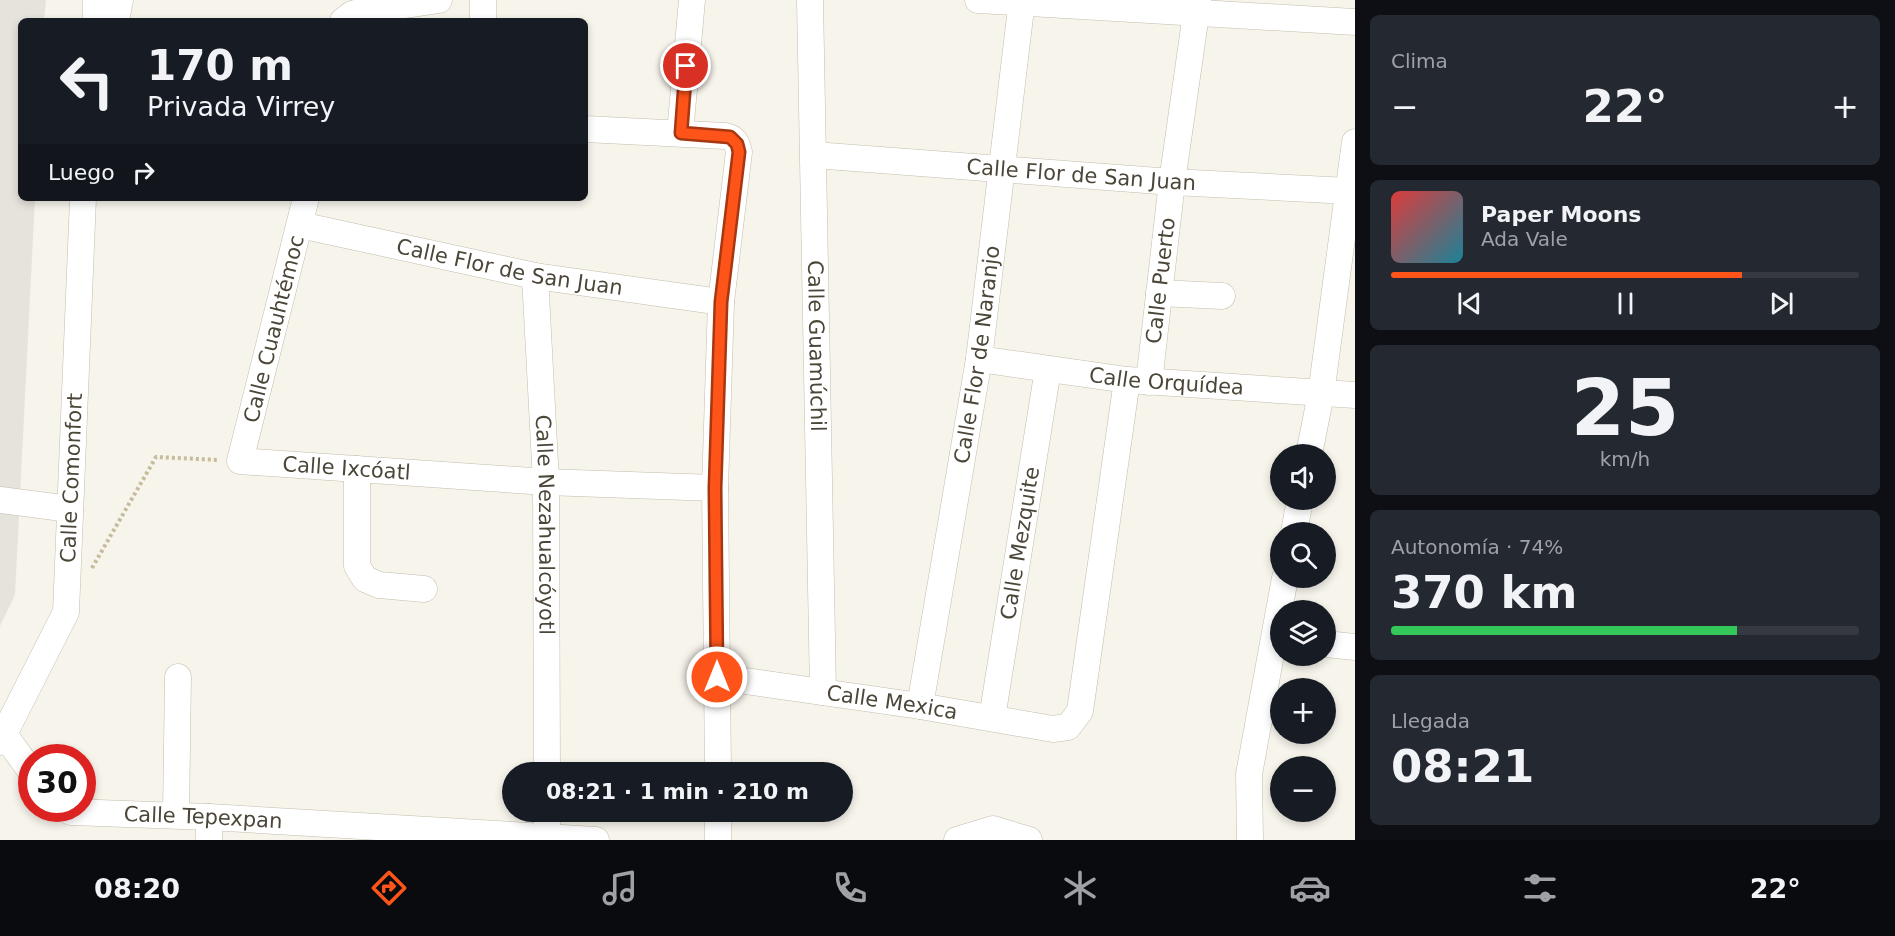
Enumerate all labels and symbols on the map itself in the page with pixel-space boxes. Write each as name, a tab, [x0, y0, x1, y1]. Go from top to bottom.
pin	[660, 40, 711, 91]
street label: Calle Flor de San Juan	[966, 155, 1196, 195]
street label: Calle Puerto	[1141, 216, 1180, 345]
street label: Calle Cuauhtémoc	[239, 233, 309, 425]
street label: Calle Flor de San Juan	[394, 234, 624, 300]
street label: Calle Flor de Naranjo	[949, 244, 1004, 466]
street label: Calle Guamúchil	[803, 260, 830, 432]
street label: Calle Orquídea	[1088, 363, 1245, 400]
street label: Calle Comonfort	[56, 392, 87, 563]
street label: Calle Nezahualcóyotl	[530, 414, 559, 635]
street label: Calle Ixcóatl	[282, 452, 411, 485]
street label: Calle Mezquite	[996, 465, 1044, 621]
position arrow	[685, 645, 749, 709]
street label: Calle Mexica	[825, 681, 960, 724]
speed limit sign: 30	[18, 744, 96, 822]
street label: Calle Tepexpan	[123, 802, 283, 833]

